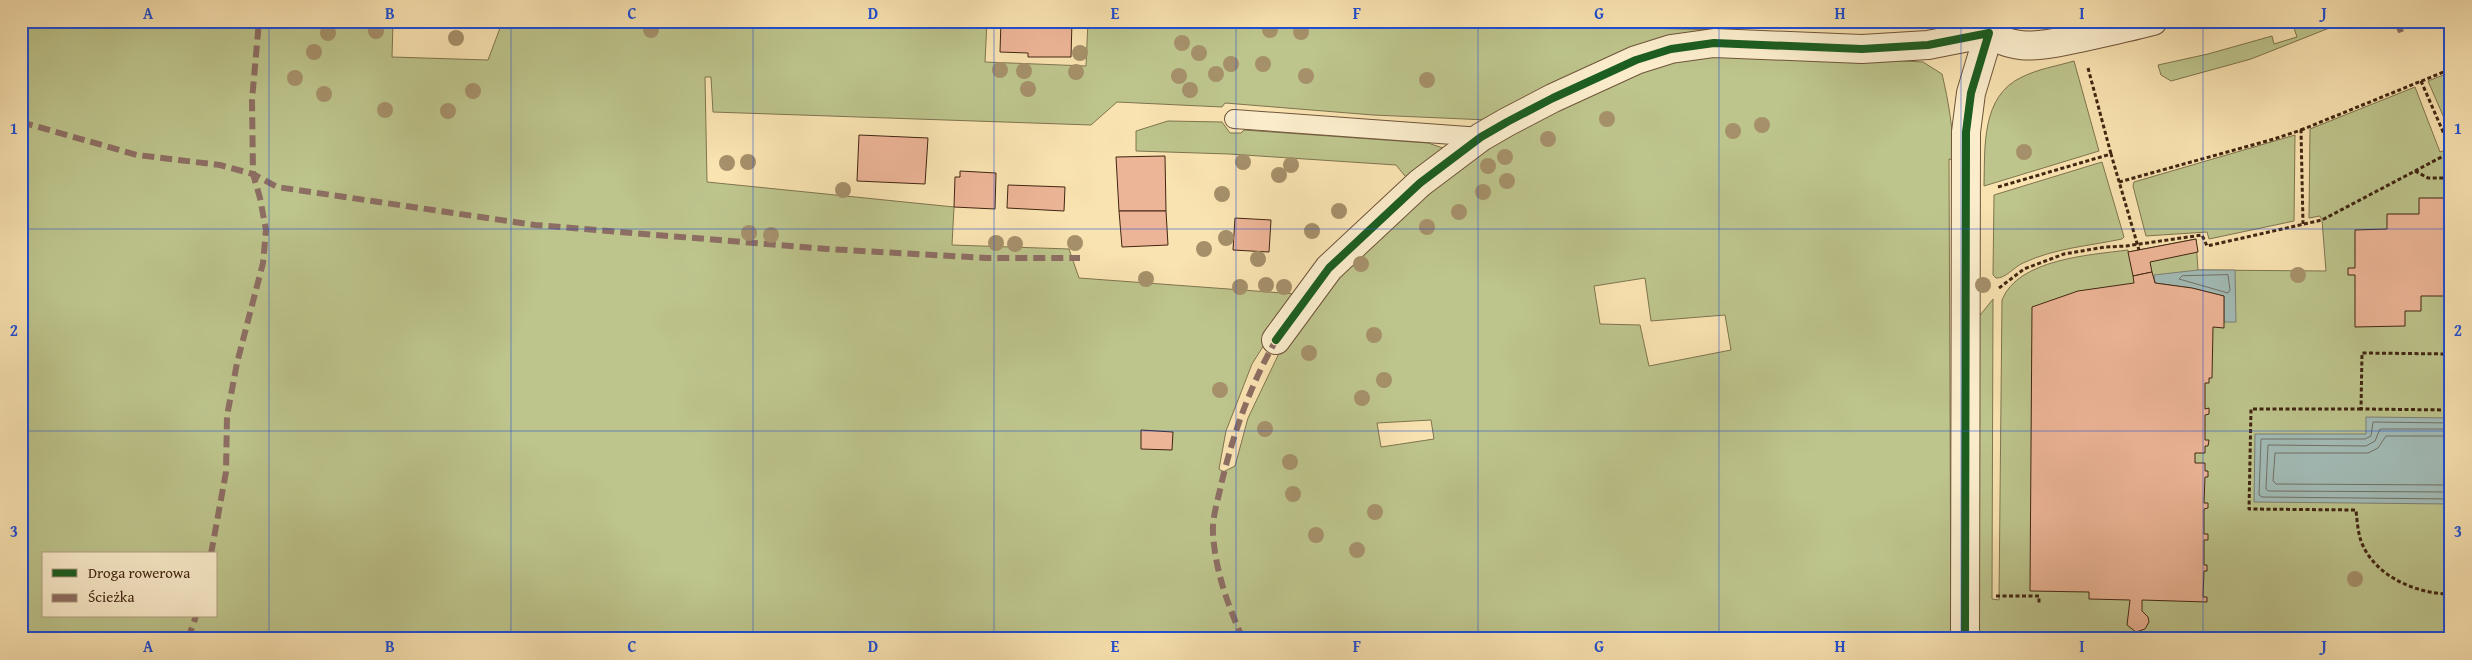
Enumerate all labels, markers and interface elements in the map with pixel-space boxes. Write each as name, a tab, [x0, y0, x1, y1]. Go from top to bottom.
text: A	[143, 1, 154, 25]
text: B	[385, 1, 395, 25]
text: C	[627, 1, 637, 25]
text: D	[868, 1, 878, 25]
text: E	[1111, 1, 1120, 25]
text: F	[1353, 1, 1361, 25]
text: G	[1594, 1, 1604, 25]
text: H	[1834, 1, 1846, 25]
text: I	[2079, 1, 2085, 25]
text: J	[2318, 1, 2327, 25]
text: 1	[10, 116, 18, 140]
text: 1	[2454, 116, 2462, 140]
text: 2	[10, 318, 18, 342]
text: 2	[2454, 318, 2462, 342]
text: 3	[10, 519, 18, 543]
text: 3	[2454, 519, 2462, 543]
legend	[42, 552, 218, 618]
text: Droga rowerowa	[88, 562, 190, 583]
text: Ścieżka	[88, 586, 135, 607]
text: A	[143, 634, 154, 658]
text: B	[385, 634, 395, 658]
text: C	[627, 634, 637, 658]
text: D	[868, 634, 878, 658]
text: E	[1111, 634, 1120, 658]
text: F	[1353, 634, 1361, 658]
text: G	[1594, 634, 1604, 658]
text: H	[1834, 634, 1846, 658]
text: I	[2079, 634, 2085, 658]
text: J	[2318, 634, 2327, 658]

